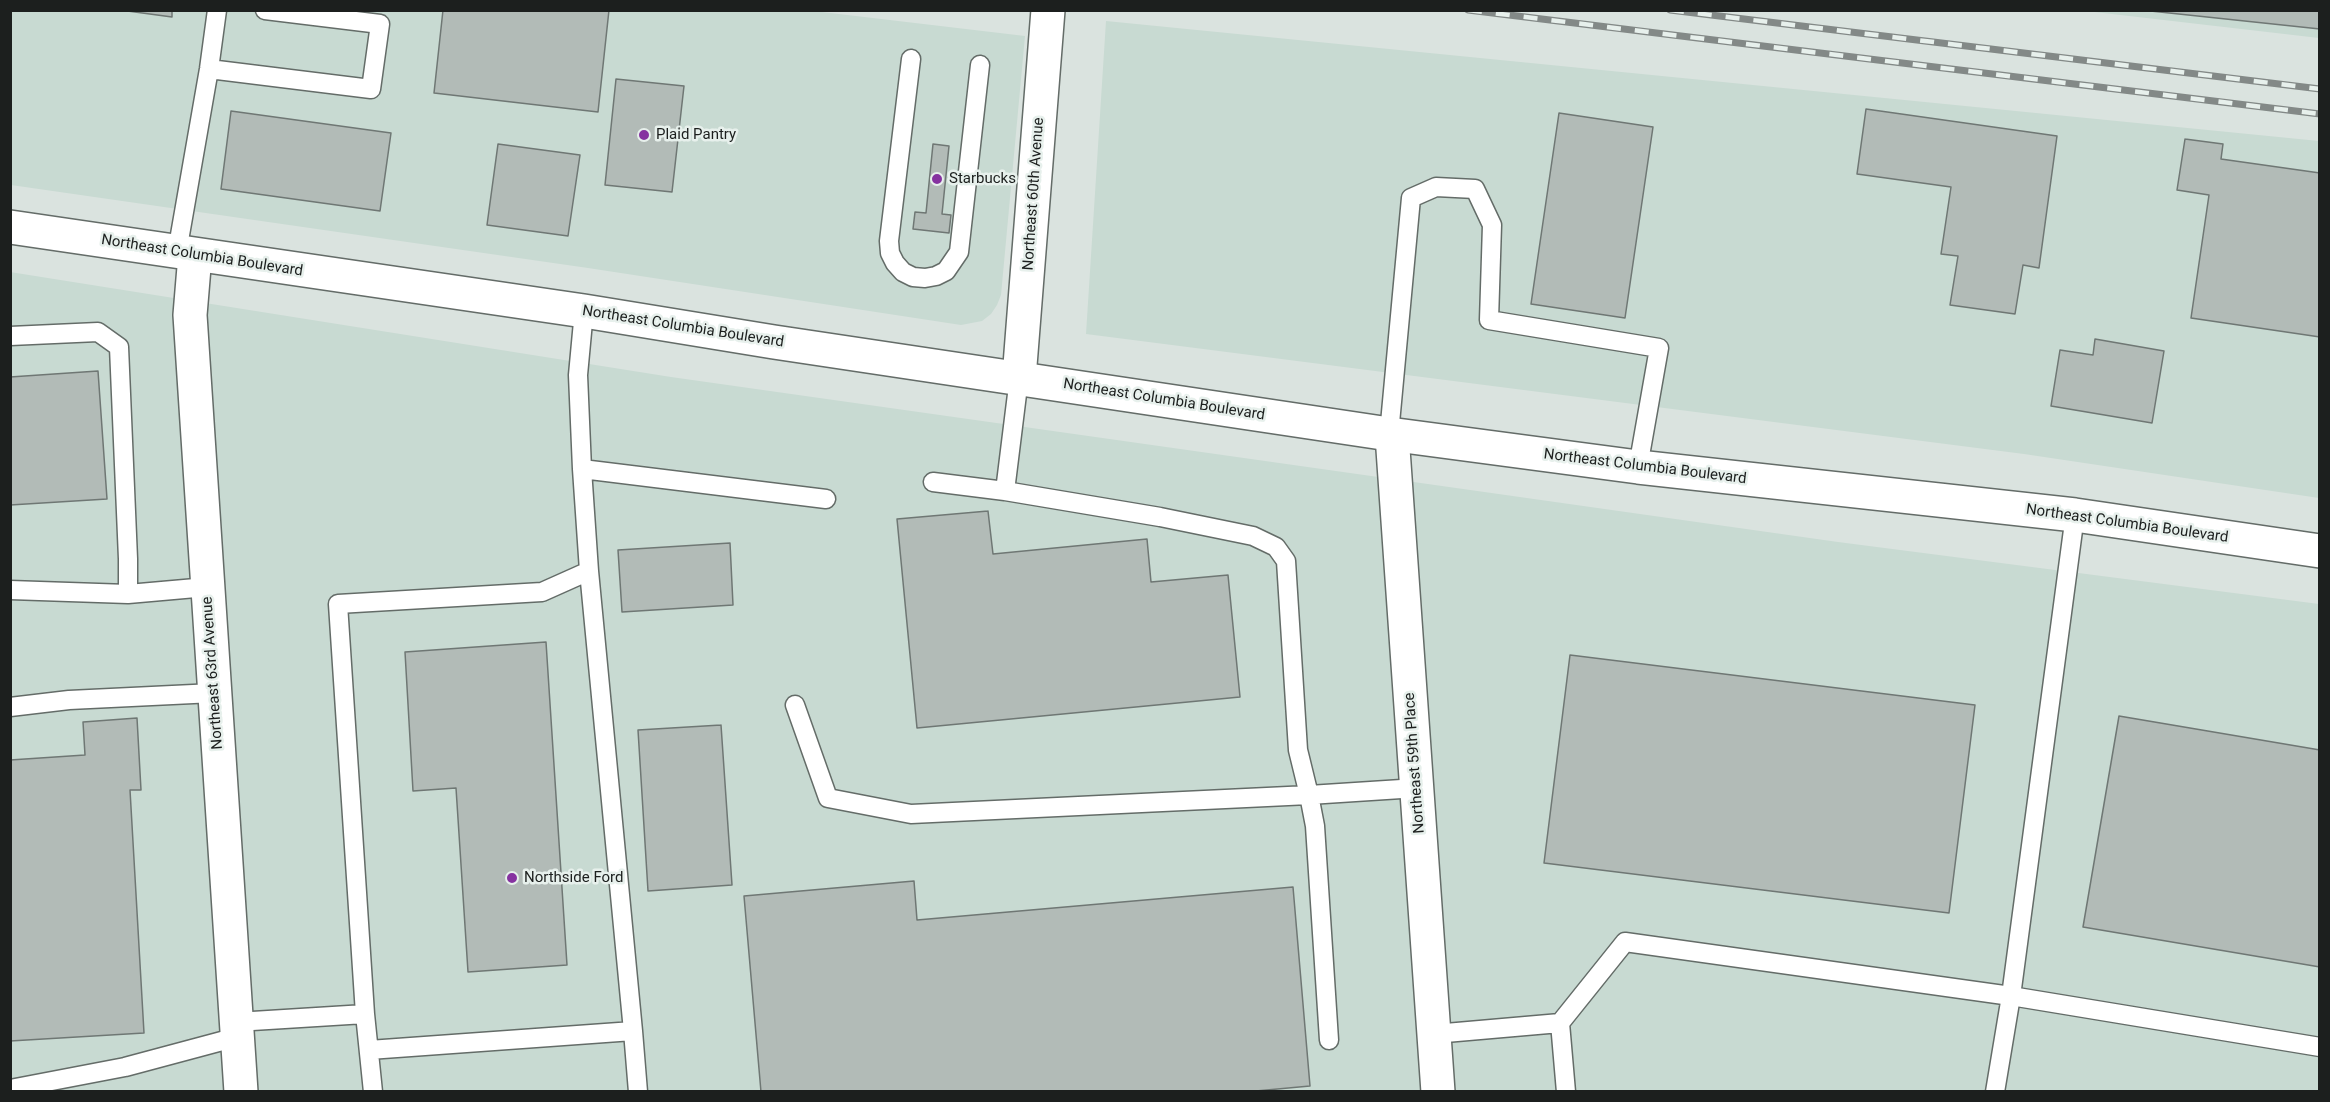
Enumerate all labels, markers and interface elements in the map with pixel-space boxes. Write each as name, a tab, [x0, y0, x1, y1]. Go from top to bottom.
street label: Northeast 60th Avenue	[1020, 117, 1048, 271]
place label: Plaid Pantry	[656, 126, 736, 144]
marker: Plaid Pantry	[637, 128, 651, 142]
place label: Starbucks	[949, 170, 1016, 188]
marker: Starbucks	[930, 172, 944, 186]
street label: Northeast Columbia Boulevard	[100, 231, 304, 281]
street label: Northeast Columbia Boulevard	[581, 302, 785, 352]
street label: Northeast Columbia Boulevard	[1062, 375, 1266, 425]
street label: Northeast Columbia Boulevard	[1543, 446, 1747, 488]
street label: Northeast Columbia Boulevard	[2025, 501, 2229, 547]
street label: Northeast 63rd Avenue	[199, 596, 227, 750]
street label: Northeast 59th Place	[1401, 692, 1429, 834]
place label: Northside Ford	[524, 869, 623, 887]
marker: Northside Ford	[505, 871, 519, 885]

